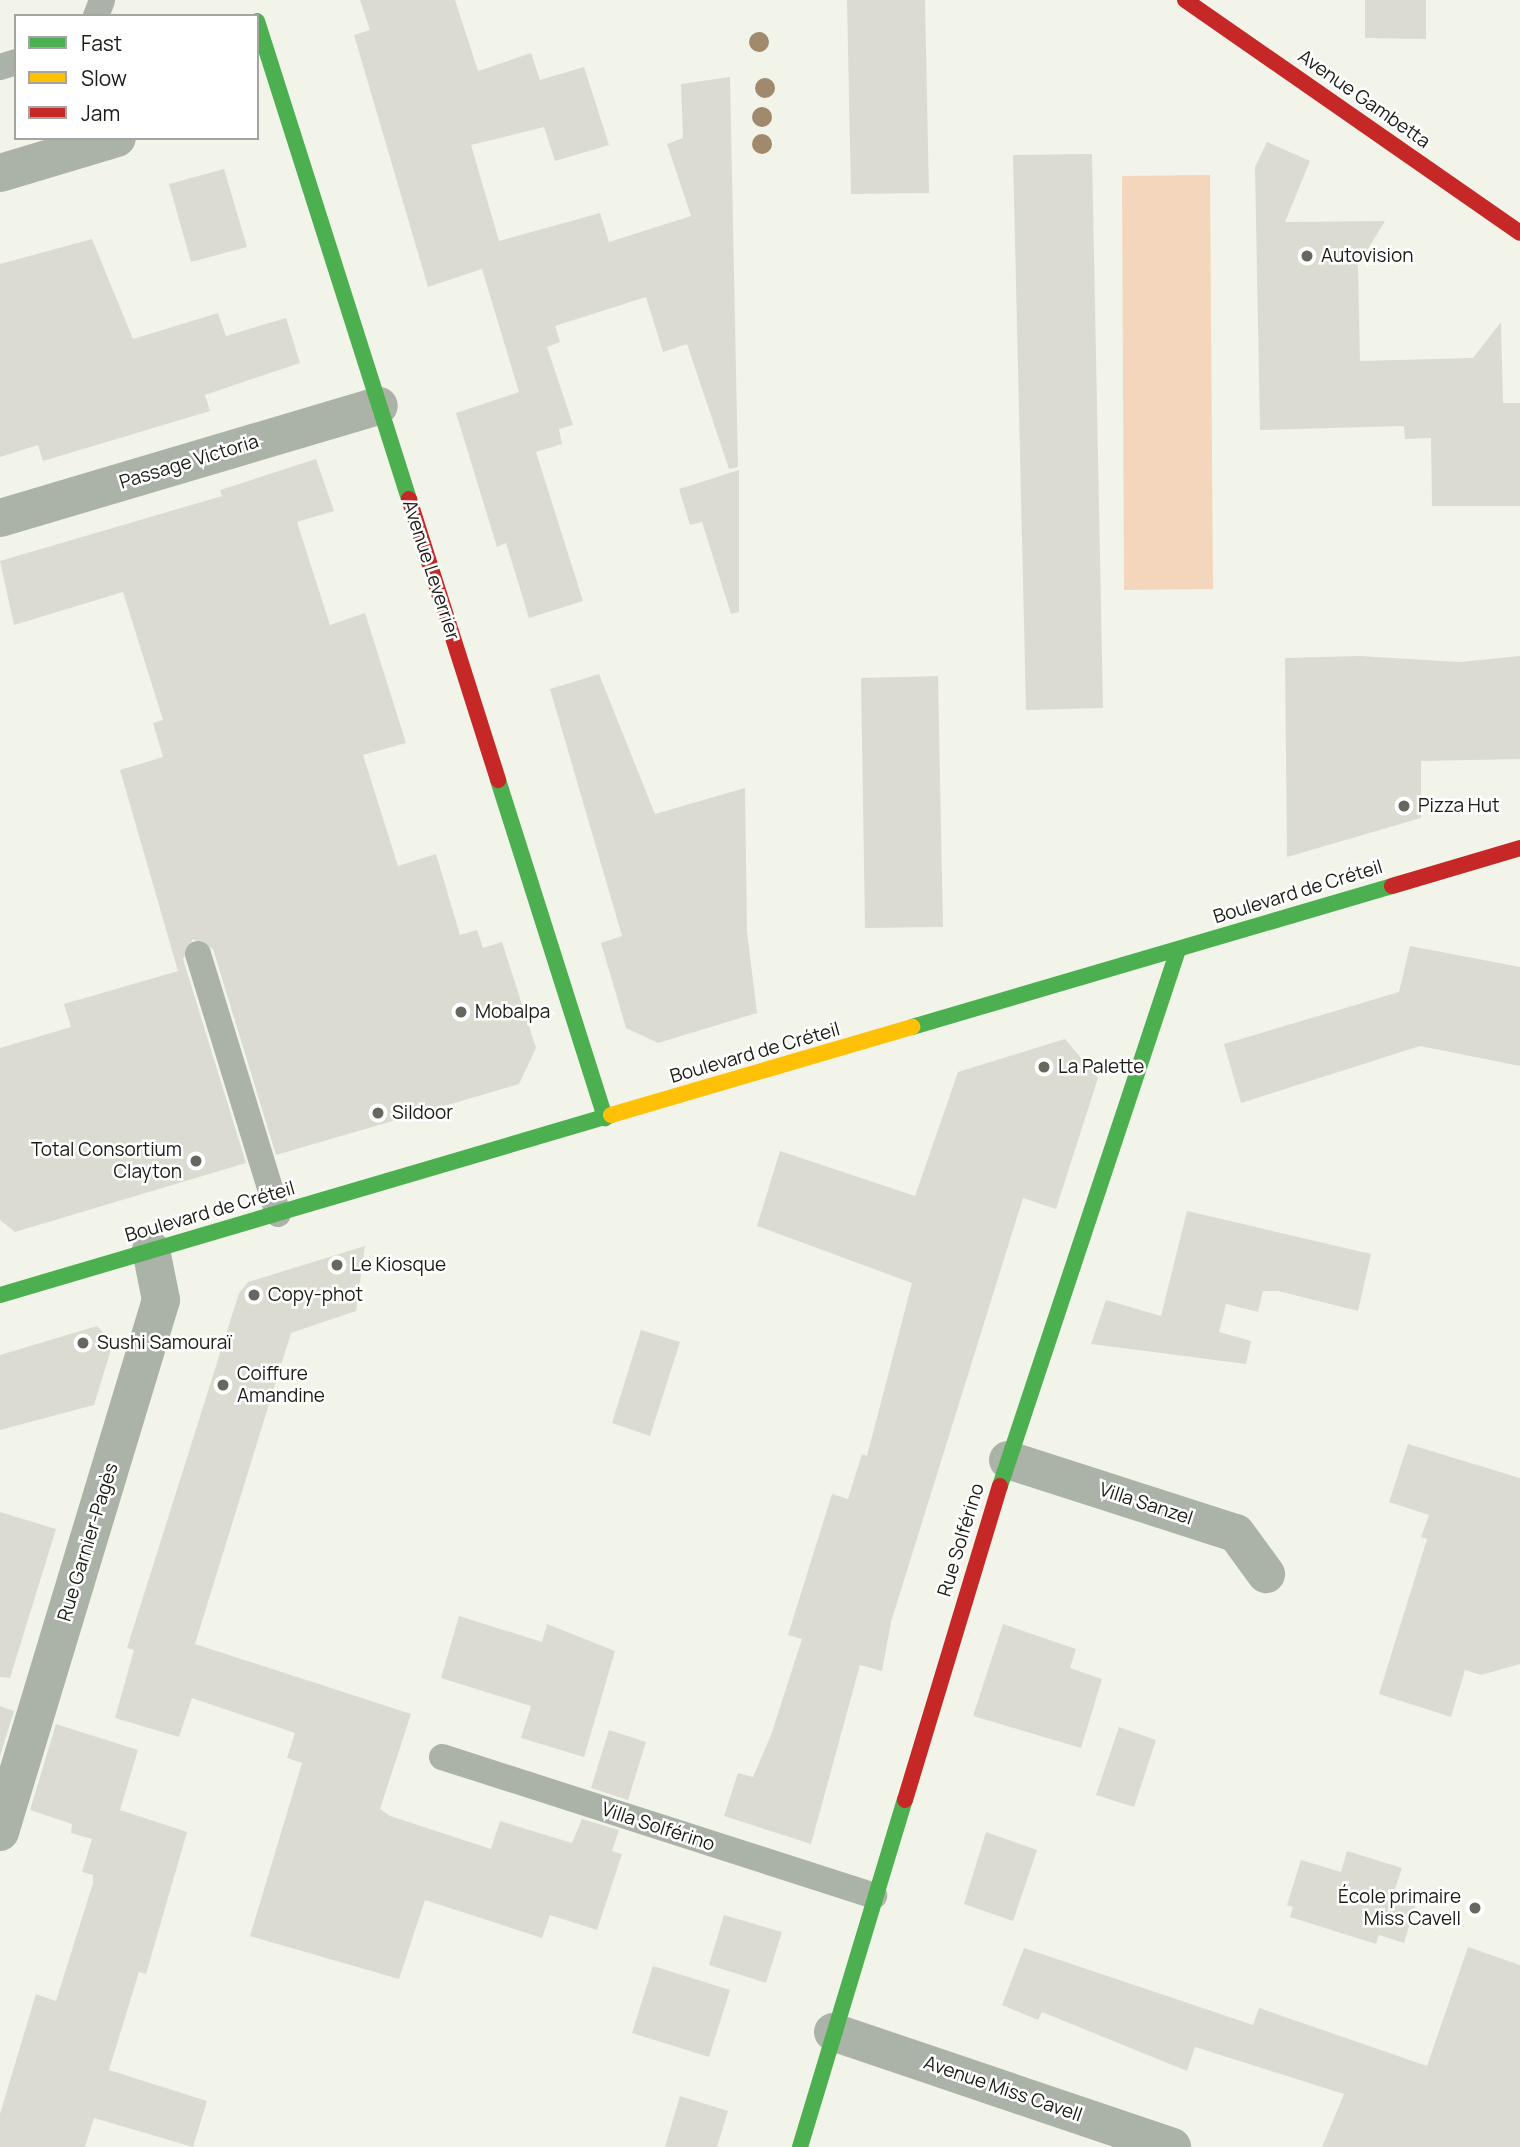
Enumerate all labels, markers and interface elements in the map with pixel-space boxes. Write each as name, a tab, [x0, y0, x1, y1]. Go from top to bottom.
legend	[14, 14, 259, 140]
text: Fast	[81, 29, 122, 57]
street label: Avenue Gambetta	[1294, 45, 1434, 153]
text: Slow	[81, 64, 127, 92]
text: Jam	[81, 99, 120, 127]
place label: Autovision	[1321, 245, 1413, 267]
marker: Autovision	[1299, 248, 1315, 264]
street label: Passage Victoria	[117, 430, 261, 494]
street label: Avenue Leverrier	[398, 497, 464, 643]
place label: Pizza Hut	[1418, 795, 1500, 817]
marker: Pizza Hut	[1396, 798, 1412, 814]
street label: Boulevard de Créteil	[1211, 855, 1385, 929]
place label: Mobalpa	[475, 1001, 550, 1023]
marker: Mobalpa	[453, 1004, 469, 1020]
street label: Boulevard de Créteil	[667, 1018, 843, 1088]
place label: La Palette	[1058, 1056, 1144, 1078]
marker: La Palette	[1036, 1059, 1052, 1075]
place label: Sildoor	[392, 1102, 453, 1124]
marker: Sildoor	[370, 1105, 386, 1121]
place label: Total Consortium Clayton	[31, 1139, 182, 1183]
marker: Total Consortium Clayton	[188, 1153, 204, 1169]
street label: Boulevard de Créteil	[122, 1177, 298, 1247]
place label: Le Kiosque	[351, 1254, 446, 1276]
marker: Le Kiosque	[329, 1257, 345, 1273]
place label: Copy-phot	[268, 1284, 363, 1306]
marker: Copy-phot	[246, 1287, 262, 1303]
place label: Sushi Samouraï	[97, 1332, 232, 1354]
marker: Sushi Samouraï	[75, 1335, 91, 1351]
place label: Coiffure Amandine	[237, 1363, 325, 1407]
marker: Coiffure Amandine	[215, 1377, 231, 1393]
street label: Rue Garnier-Pagès	[53, 1460, 123, 1624]
street label: Villa Sanzel	[1096, 1478, 1196, 1530]
street label: Rue Solférino	[933, 1481, 989, 1599]
street label: Villa Solférino	[598, 1798, 718, 1856]
place label: École primaire Miss Cavell	[1338, 1886, 1461, 1930]
marker: École primaire Miss Cavell	[1467, 1900, 1483, 1916]
street label: Avenue Miss Cavell	[921, 2051, 1085, 2127]

